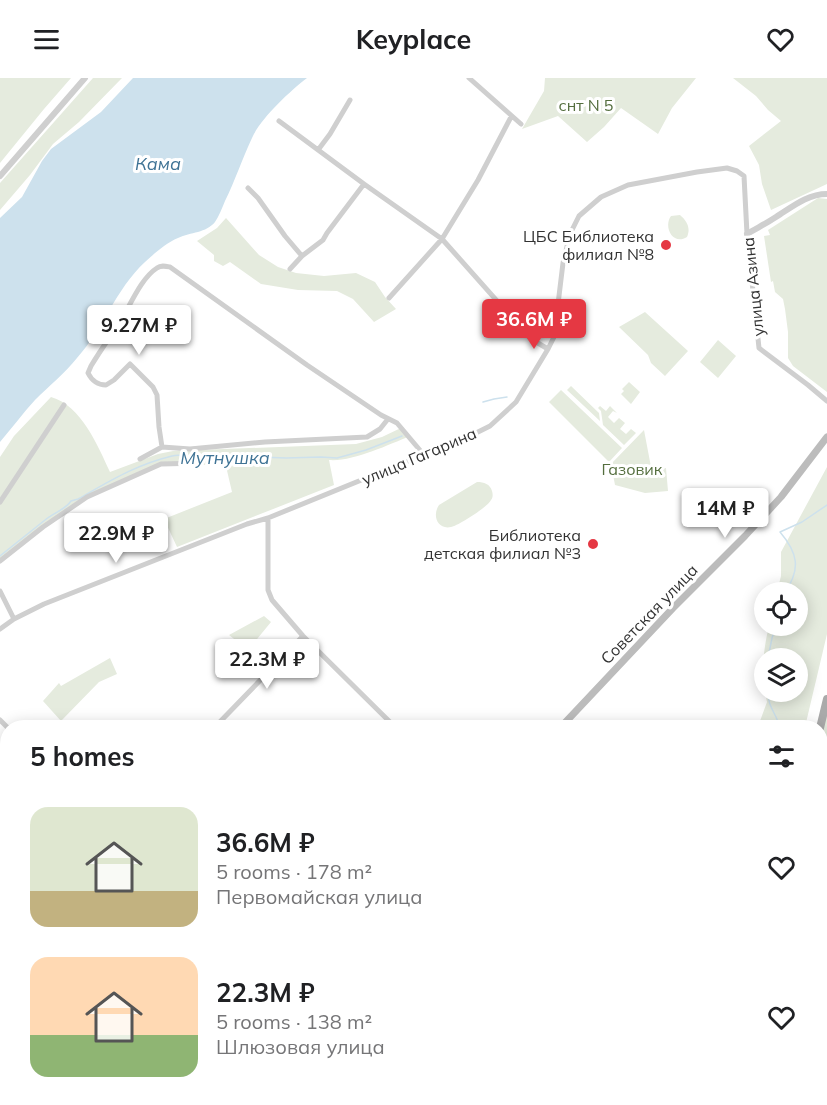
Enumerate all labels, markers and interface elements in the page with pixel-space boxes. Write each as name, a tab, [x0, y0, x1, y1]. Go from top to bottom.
text: Keyplace	[356, 22, 471, 56]
icon: menu	[30, 23, 63, 56]
icon: heart	[764, 23, 797, 56]
park label: снт N 5	[559, 95, 613, 115]
water label: Кама	[135, 152, 181, 175]
place label: ЦБС Библиотека филиал №8	[523, 226, 654, 264]
street label: улица Азина	[738, 236, 768, 338]
marker: ЦБС Библиотека филиал №8	[659, 238, 673, 252]
pin: 36.6M ₽	[479, 299, 589, 350]
pin: 9.27M ₽	[84, 305, 194, 356]
text: 36.6M ₽	[496, 306, 572, 331]
text: 9.27M ₽	[101, 312, 177, 337]
street label: улица Гагарина	[359, 423, 479, 489]
water label: Мутнушка	[180, 446, 270, 469]
park label: Газовик	[602, 459, 663, 479]
pin: 14M ₽	[683, 488, 767, 539]
text: 14M ₽	[696, 495, 754, 520]
pin: 22.9M ₽	[61, 513, 171, 564]
text: 22.9M ₽	[78, 520, 154, 545]
place label: Библиотека детская филиал №3	[424, 525, 581, 563]
marker: Библиотека детская филиал №3	[586, 537, 600, 551]
street label: Советская улица	[596, 560, 702, 668]
map controls	[754, 582, 808, 702]
button: locate	[754, 582, 808, 636]
pin: 22.3M ₽	[212, 639, 322, 690]
text: 22.3M ₽	[229, 646, 305, 671]
button: layers	[754, 648, 808, 702]
text: 5 homes	[30, 740, 134, 773]
icon: filters	[765, 740, 798, 773]
text: 36.6M ₽	[216, 826, 315, 859]
icon: home	[78, 831, 150, 903]
icon: heart	[765, 851, 798, 884]
text: 5 rooms · 178 m²	[216, 859, 372, 884]
text: Первомайская улица	[216, 884, 422, 909]
text: 22.3M ₽	[216, 976, 315, 1009]
icon: home	[78, 981, 150, 1053]
icon: heart	[765, 1001, 798, 1034]
text: 5 rooms · 138 m²	[216, 1009, 372, 1034]
text: Шлюзовая улица	[216, 1034, 385, 1059]

